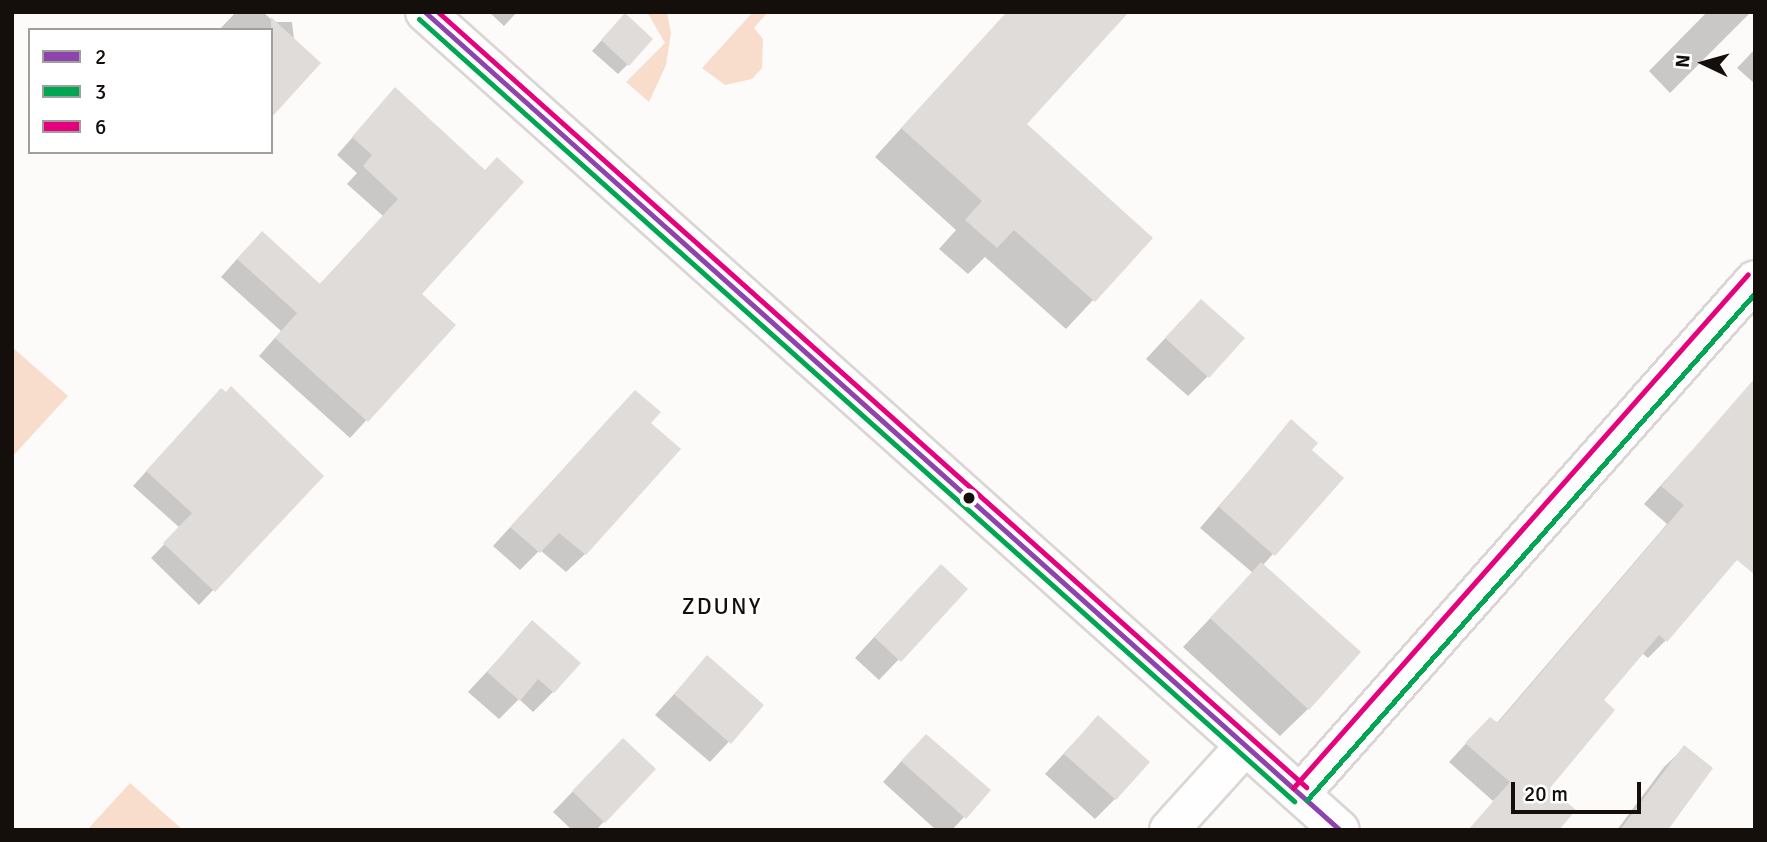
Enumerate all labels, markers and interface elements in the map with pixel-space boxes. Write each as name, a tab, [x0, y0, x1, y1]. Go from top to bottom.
legend	[28, 28, 273, 154]
north arrow	[1669, 28, 1739, 98]
text: 2	[95, 44, 106, 70]
text: N	[1671, 54, 1696, 69]
text: 3	[95, 79, 106, 105]
text: 6	[95, 114, 106, 140]
unlabelled marker	[962, 491, 976, 505]
district label: ZDUNY	[682, 593, 762, 621]
scale bar	[1515, 768, 1644, 812]
text: 20 m	[1524, 781, 1568, 807]

